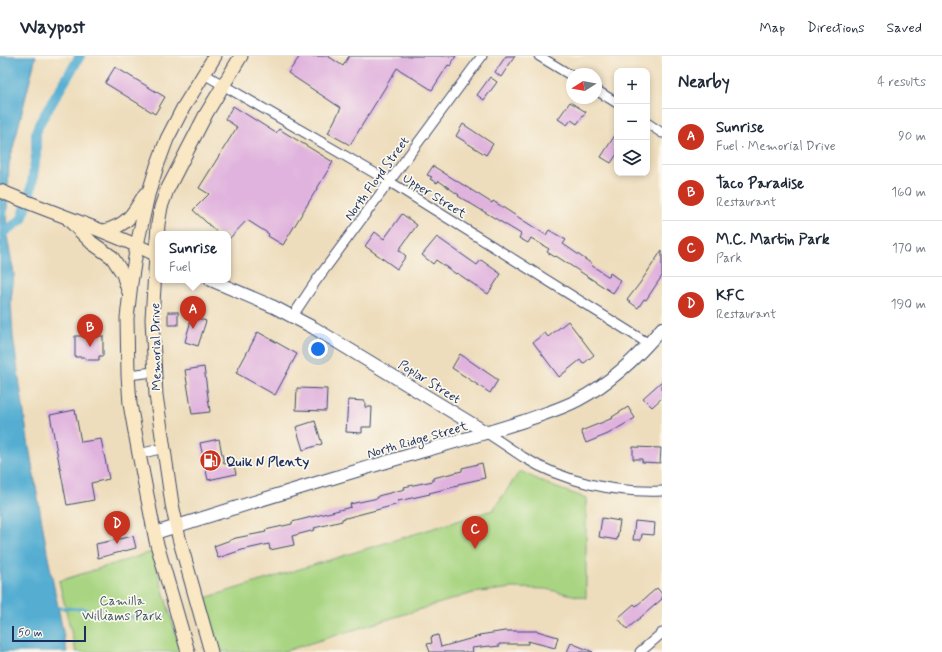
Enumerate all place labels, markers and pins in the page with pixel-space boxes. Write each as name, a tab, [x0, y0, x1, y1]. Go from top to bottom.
pin: A	[180, 296, 206, 329]
pin: B	[77, 314, 103, 347]
fuel station icon: Quik N Plenty	[197, 448, 223, 474]
place label: Quik N Plenty	[226, 454, 309, 471]
pin: D	[104, 511, 130, 544]
pin: C	[462, 516, 488, 549]

